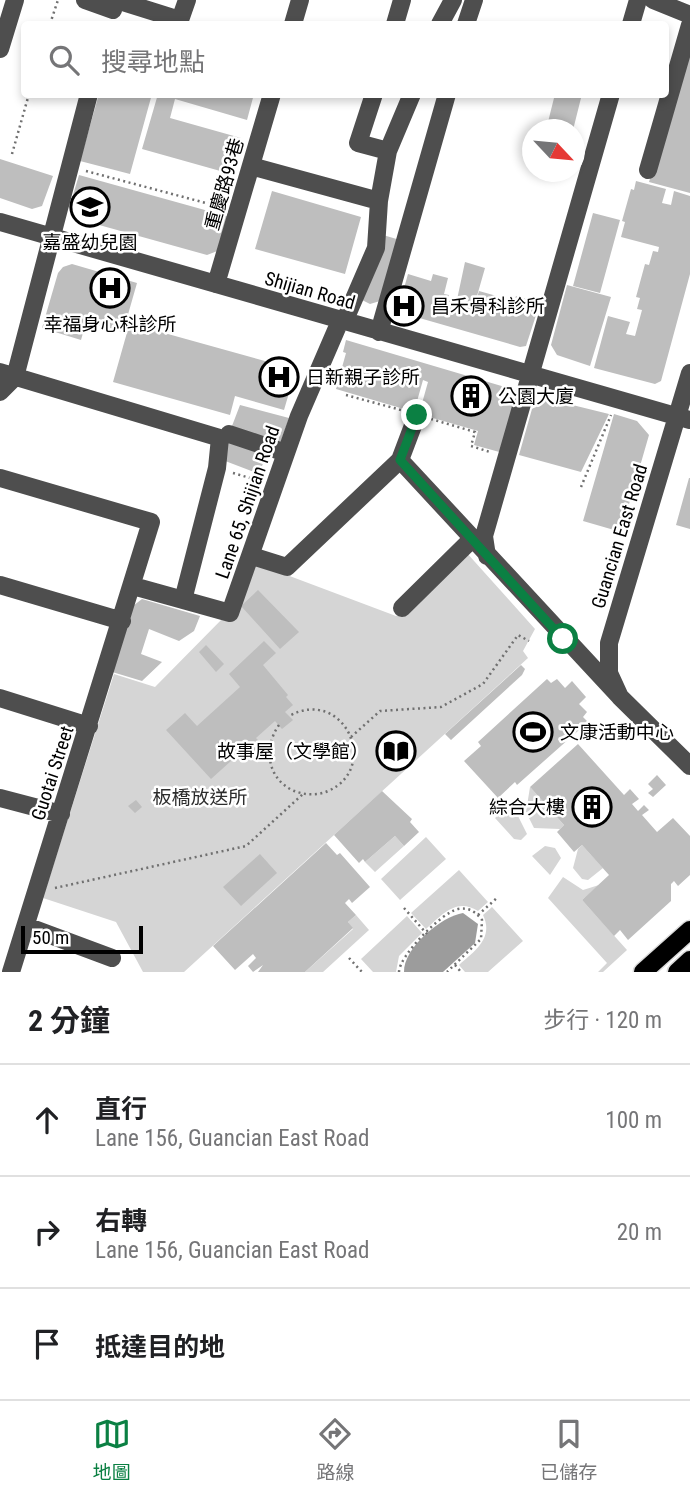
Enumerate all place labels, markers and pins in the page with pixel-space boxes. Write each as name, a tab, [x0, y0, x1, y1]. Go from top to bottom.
school or university icon: 嘉盛幼兒園	[69, 186, 111, 228]
place label: 嘉盛幼兒園	[42, 231, 138, 254]
hospital icon: 幸福身心科診所	[89, 267, 131, 309]
hospital icon: 昌禾骨科診所	[383, 285, 425, 327]
place label: 昌禾骨科診所	[431, 295, 545, 318]
place label: 幸福身心科診所	[43, 313, 177, 336]
hospital icon: 日新親子診所	[258, 356, 300, 398]
place label: 日新親子診所	[306, 366, 420, 389]
building icon: 公園大廈	[450, 375, 492, 417]
place label: 公園大廈	[498, 385, 574, 408]
sports icon: 文康活動中心	[512, 711, 554, 753]
place label: 文康活動中心	[560, 721, 674, 744]
library icon: 故事屋（文學館）	[375, 730, 417, 772]
place label: 故事屋（文學館）	[217, 740, 369, 763]
building icon: 綜合大樓	[571, 786, 613, 828]
place label: 綜合大樓	[489, 796, 565, 819]

